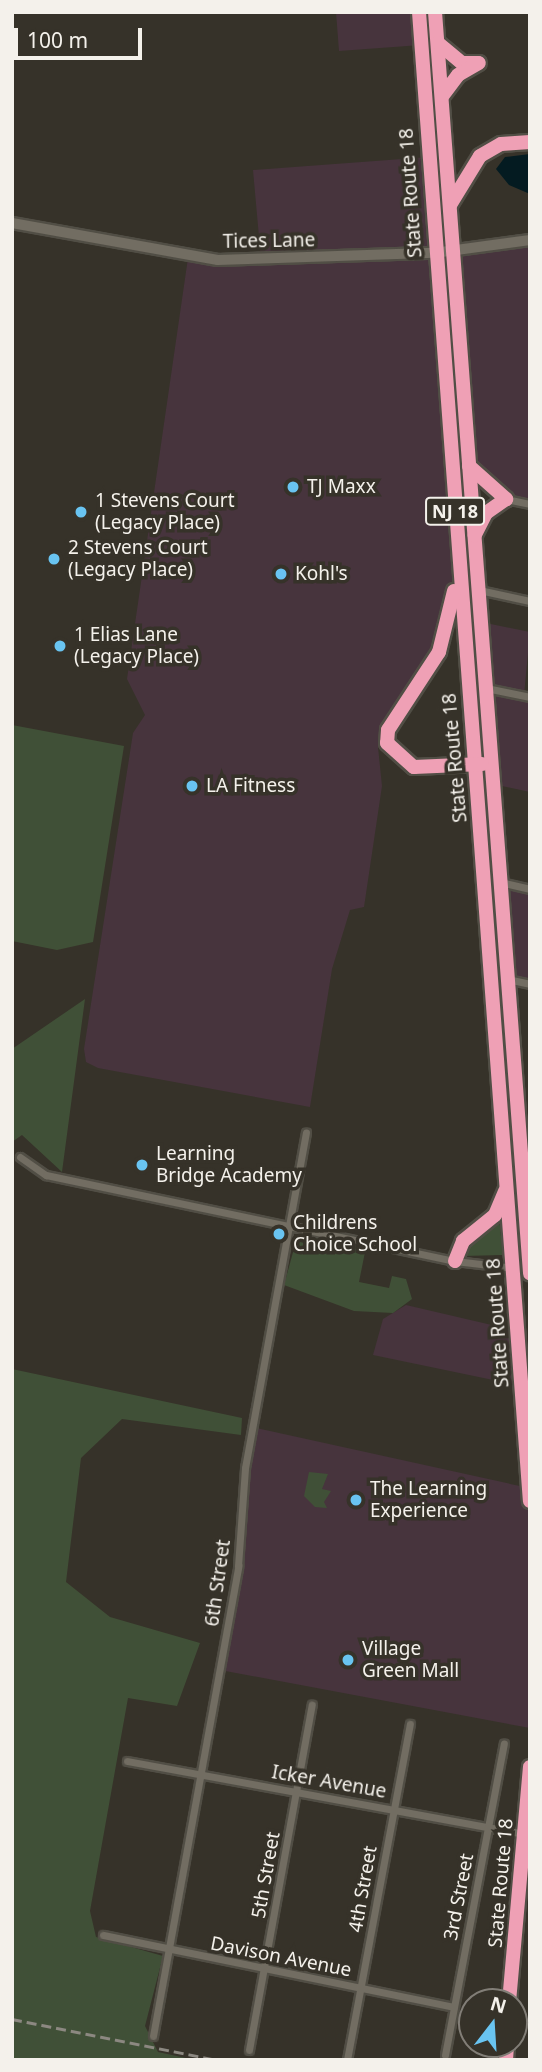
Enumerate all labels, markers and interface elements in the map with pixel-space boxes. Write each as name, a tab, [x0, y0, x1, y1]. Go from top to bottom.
scale bar	[18, 14, 145, 58]
text: 100 m	[27, 26, 88, 54]
street label: State Route 18	[395, 127, 427, 259]
street label: Tices Lane	[223, 229, 315, 253]
place label: TJ Maxx	[307, 476, 376, 498]
marker: TJ Maxx	[285, 479, 301, 495]
place label: 1 Stevens Court (Legacy Place)	[95, 490, 235, 534]
road number: NJ 18	[424, 496, 486, 526]
marker: 1 Stevens Court (Legacy Place)	[73, 504, 89, 520]
place label: 2 Stevens Court (Legacy Place)	[68, 537, 208, 581]
marker: 2 Stevens Court (Legacy Place)	[46, 551, 62, 567]
place label: Kohl's	[295, 563, 348, 585]
marker: Kohl's	[273, 566, 289, 582]
place label: 1 Elias Lane (Legacy Place)	[74, 624, 199, 668]
marker: 1 Elias Lane (Legacy Place)	[52, 638, 68, 654]
street label: State Route 18	[438, 692, 472, 824]
place label: LA Fitness	[206, 775, 295, 797]
marker: LA Fitness	[184, 778, 200, 794]
place label: Learning Bridge Academy	[156, 1143, 302, 1187]
marker: Learning Bridge Academy	[134, 1157, 150, 1173]
place label: Childrens Choice School	[293, 1212, 417, 1256]
marker: Childrens Choice School	[271, 1226, 287, 1242]
street label: State Route 18	[482, 1257, 514, 1389]
place label: The Learning Experience	[370, 1478, 487, 1522]
marker: The Learning Experience	[348, 1492, 364, 1508]
street label: 6th Street	[201, 1538, 235, 1628]
place label: Village Green Mall	[362, 1638, 459, 1682]
marker: Village Green Mall	[340, 1652, 356, 1668]
street label: Icker Avenue	[270, 1761, 388, 1803]
street label: State Route 18	[484, 1817, 518, 1949]
street label: 5th Street	[247, 1830, 285, 1920]
street label: 4th Street	[344, 1844, 382, 1934]
street label: 3rd Street	[439, 1852, 479, 1942]
street label: Davison Avenue	[209, 1932, 353, 1982]
north arrow	[458, 1988, 528, 2058]
text: N	[487, 1990, 510, 2020]

